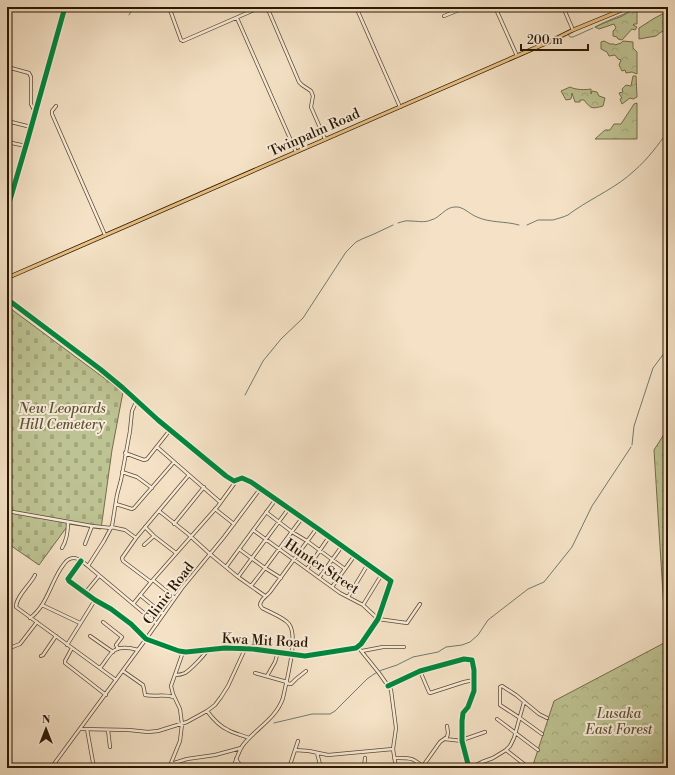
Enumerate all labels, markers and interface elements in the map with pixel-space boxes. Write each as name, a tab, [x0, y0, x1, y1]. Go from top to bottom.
scale bar	[521, 26, 588, 52]
text: 200 m	[527, 33, 563, 48]
street label: Twinpalm Road	[266, 105, 363, 161]
park label: New Leopards Hill Cemetery	[17, 400, 106, 434]
street label: Hunter Street	[281, 535, 362, 598]
street label: Clinic Road	[139, 559, 198, 628]
street label: Kwa Mit Road	[221, 630, 309, 652]
park label: Lusaka East Forest	[585, 705, 653, 739]
north arrow	[26, 709, 66, 749]
text: N	[42, 713, 51, 727]

